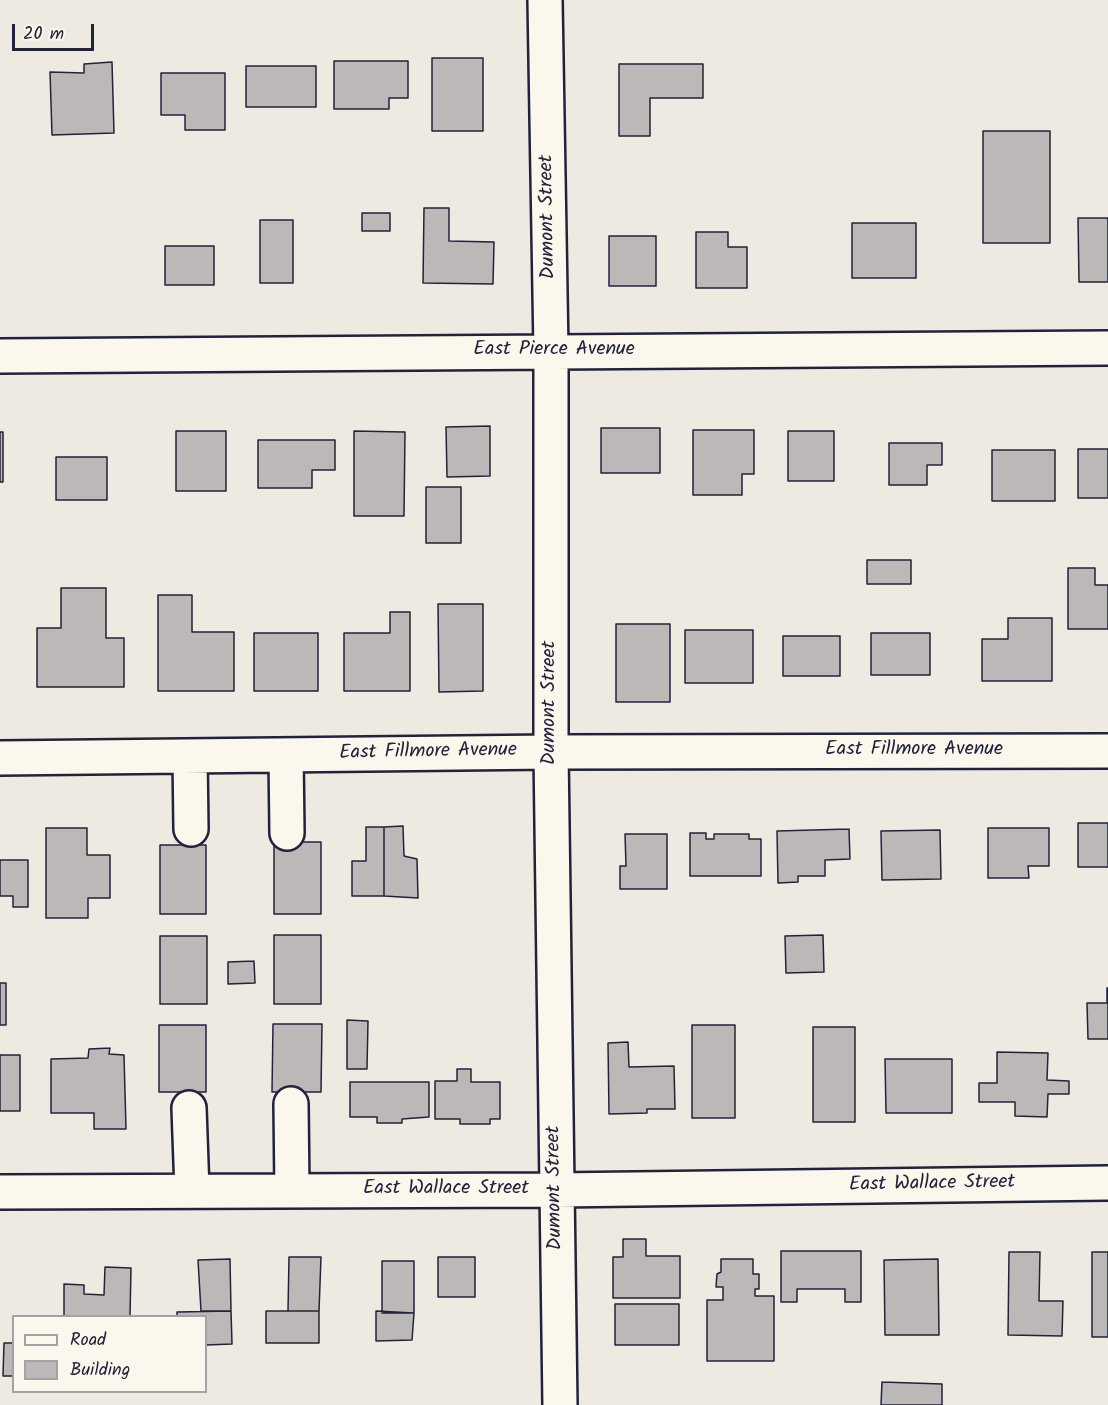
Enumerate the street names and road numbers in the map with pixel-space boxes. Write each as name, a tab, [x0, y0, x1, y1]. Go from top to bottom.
street label: Dumont Street	[536, 154, 562, 280]
street label: East Pierce Avenue	[473, 339, 635, 363]
street label: Dumont Street	[539, 641, 563, 765]
street label: East Fillmore Avenue	[339, 739, 517, 767]
street label: East Fillmore Avenue	[825, 739, 1003, 763]
street label: Dumont Street	[543, 1125, 569, 1251]
street label: East Wallace Street	[849, 1172, 1015, 1198]
street label: East Wallace Street	[363, 1178, 529, 1202]

